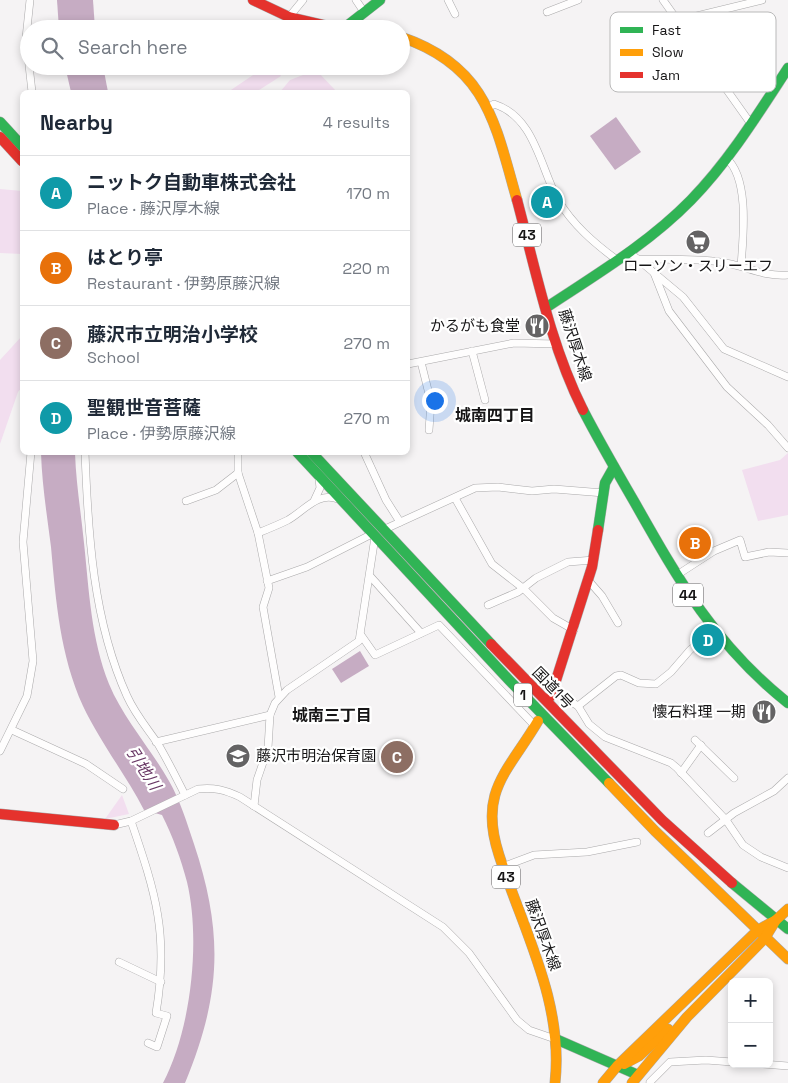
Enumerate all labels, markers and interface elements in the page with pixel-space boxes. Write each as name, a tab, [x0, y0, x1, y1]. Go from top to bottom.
legend	[610, 12, 776, 92]
search box	[20, 20, 410, 75]
text: Fast	[652, 21, 681, 39]
icon: search	[38, 34, 66, 62]
text: Search here	[78, 35, 188, 60]
text: Slow	[652, 43, 684, 61]
text: Jam	[652, 66, 680, 84]
text: Nearby	[40, 109, 113, 136]
text: 4 results	[323, 112, 390, 133]
text: ニットク自動車株式会社	[87, 170, 296, 195]
text: A	[51, 183, 61, 204]
text: 170 m	[346, 183, 390, 204]
pin: A	[531, 183, 563, 221]
text: Place · 藤沢厚木線	[87, 198, 220, 219]
road number: 43	[513, 224, 541, 246]
supermarket icon: ローソン・スリーエフ	[685, 229, 711, 255]
text: はとり亭	[87, 245, 163, 270]
place label: ローソン・スリーエフ	[623, 256, 773, 275]
text: B	[51, 258, 61, 279]
text: 220 m	[343, 258, 390, 279]
text: Restaurant · 伊勢原藤沢線	[87, 273, 280, 294]
street label: 藤沢厚木線	[555, 306, 596, 383]
restaurant icon: かるがも食堂	[524, 313, 550, 339]
place label: かるがも食堂	[430, 316, 520, 335]
text: 藤沢市立明治小学校	[87, 322, 258, 347]
text: C	[51, 333, 61, 354]
text: 270 m	[343, 333, 390, 354]
text: School	[87, 347, 140, 368]
your location	[422, 388, 448, 414]
text: 聖観世音菩薩	[87, 395, 201, 420]
district label: 城南四丁目	[455, 405, 535, 426]
text: D	[51, 408, 61, 429]
text: 270 m	[343, 408, 390, 429]
text: Place · 伊勢原藤沢線	[87, 423, 236, 444]
pin: B	[679, 524, 711, 562]
road number: 44	[673, 584, 703, 606]
pin: D	[692, 621, 724, 659]
street label: 国道1号	[529, 663, 578, 713]
road number: 1	[514, 684, 532, 706]
restaurant icon: 懐石料理 一期	[751, 699, 777, 725]
place label: 懐石料理 一期	[652, 702, 746, 721]
district label: 城南三丁目	[292, 705, 372, 726]
pin: C	[381, 738, 413, 776]
water label: 引地川	[122, 742, 167, 796]
school or university icon: 藤沢市明治保育園	[225, 743, 251, 769]
place label: 藤沢市明治保育園	[256, 746, 376, 765]
road number: 43	[492, 866, 520, 889]
street label: 藤沢厚木線	[522, 896, 565, 973]
map controls	[728, 978, 773, 1068]
button: +	[728, 978, 773, 1023]
button: −	[728, 1023, 773, 1068]

